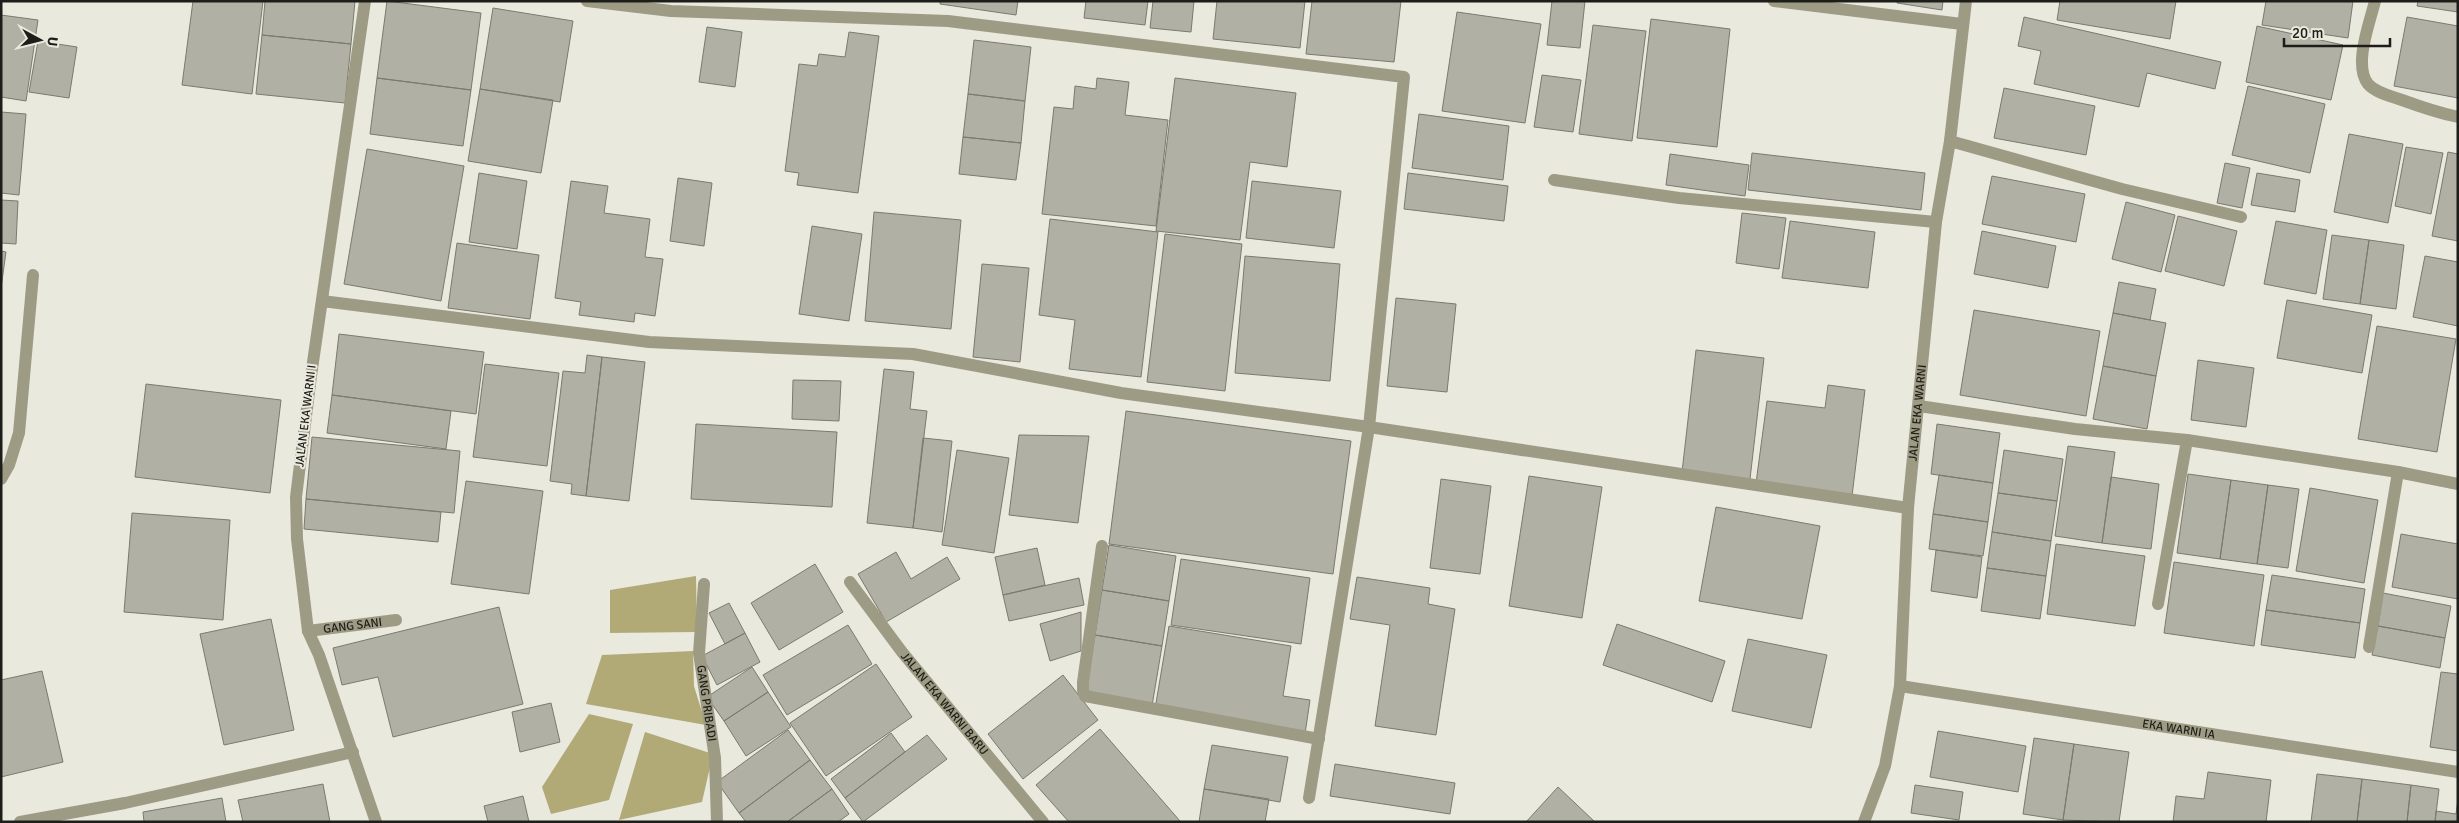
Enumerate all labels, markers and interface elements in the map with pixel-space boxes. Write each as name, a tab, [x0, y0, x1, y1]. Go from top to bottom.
north arrow	[15, 15, 65, 65]
scale bar	[2284, 15, 2390, 47]
text: 20 m	[2292, 24, 2323, 42]
text: U	[43, 36, 61, 47]
street label: JALAN EKA WARNI I	[292, 364, 320, 468]
street label: JALAN EKA WARNI	[1905, 364, 1930, 462]
street label: GANG SANI	[322, 614, 383, 637]
street label: JALAN EKA WARNI BARU	[898, 649, 992, 758]
street label: GANG PRIBADI	[693, 664, 720, 742]
street label: EKA WARNI IA	[2141, 716, 2217, 742]

